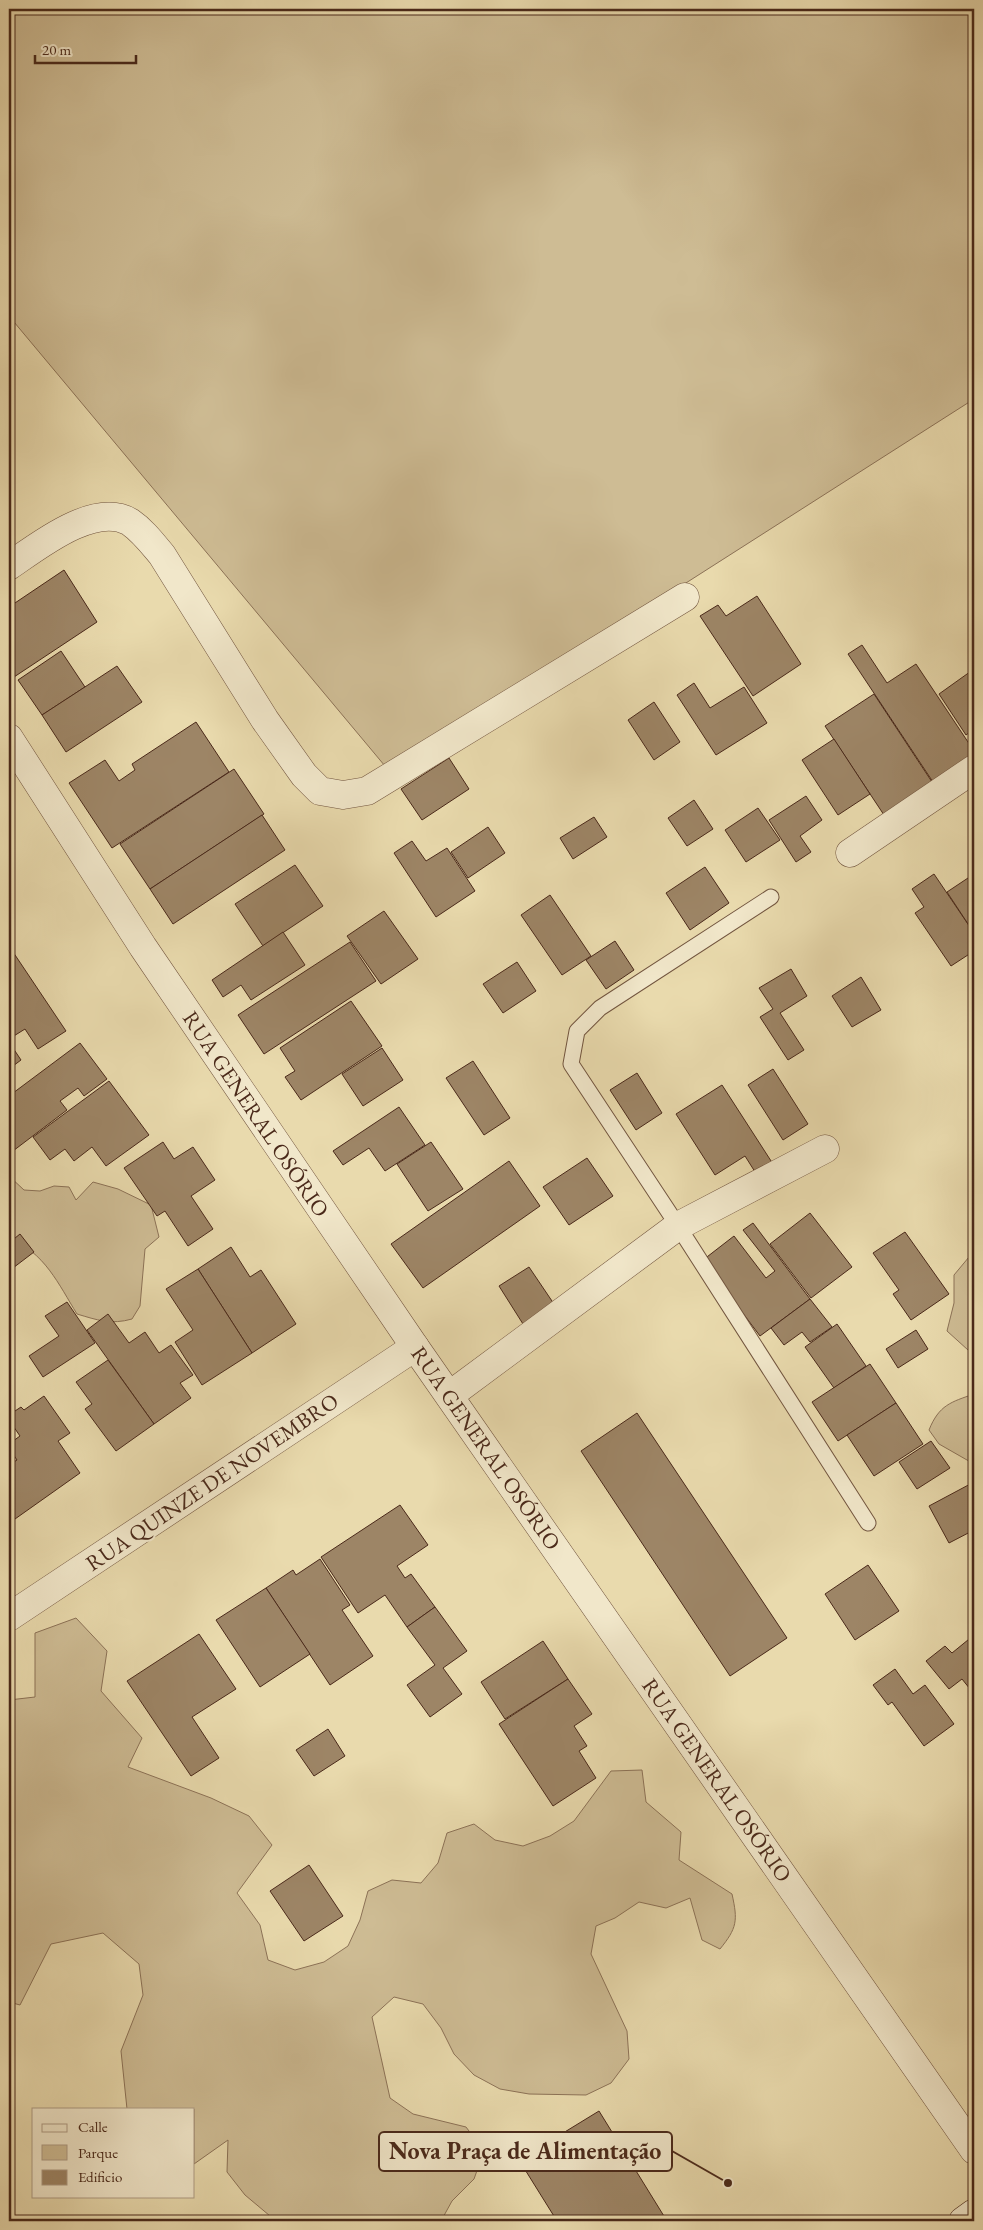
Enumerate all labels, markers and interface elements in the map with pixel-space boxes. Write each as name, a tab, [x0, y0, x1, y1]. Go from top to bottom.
scale bar	[35, 32, 136, 64]
text: 20 m	[42, 40, 71, 59]
street label: RUA GENERAL OSÓRIO	[176, 1005, 336, 1223]
street label: RUA GENERAL OSÓRIO	[405, 1340, 567, 1556]
street label: RUA QUINZE DE NOVEMBRO	[80, 1386, 344, 1578]
street label: RUA GENERAL OSÓRIO	[636, 1672, 798, 1888]
legend	[32, 2108, 195, 2198]
text: Calle	[78, 2117, 108, 2136]
callout: Nova Praça de Alimentação	[379, 2132, 672, 2171]
text: Nova Praça de Alimentação	[389, 2135, 661, 2166]
text: Parque	[78, 2143, 118, 2162]
text: Edificio	[78, 2167, 122, 2186]

